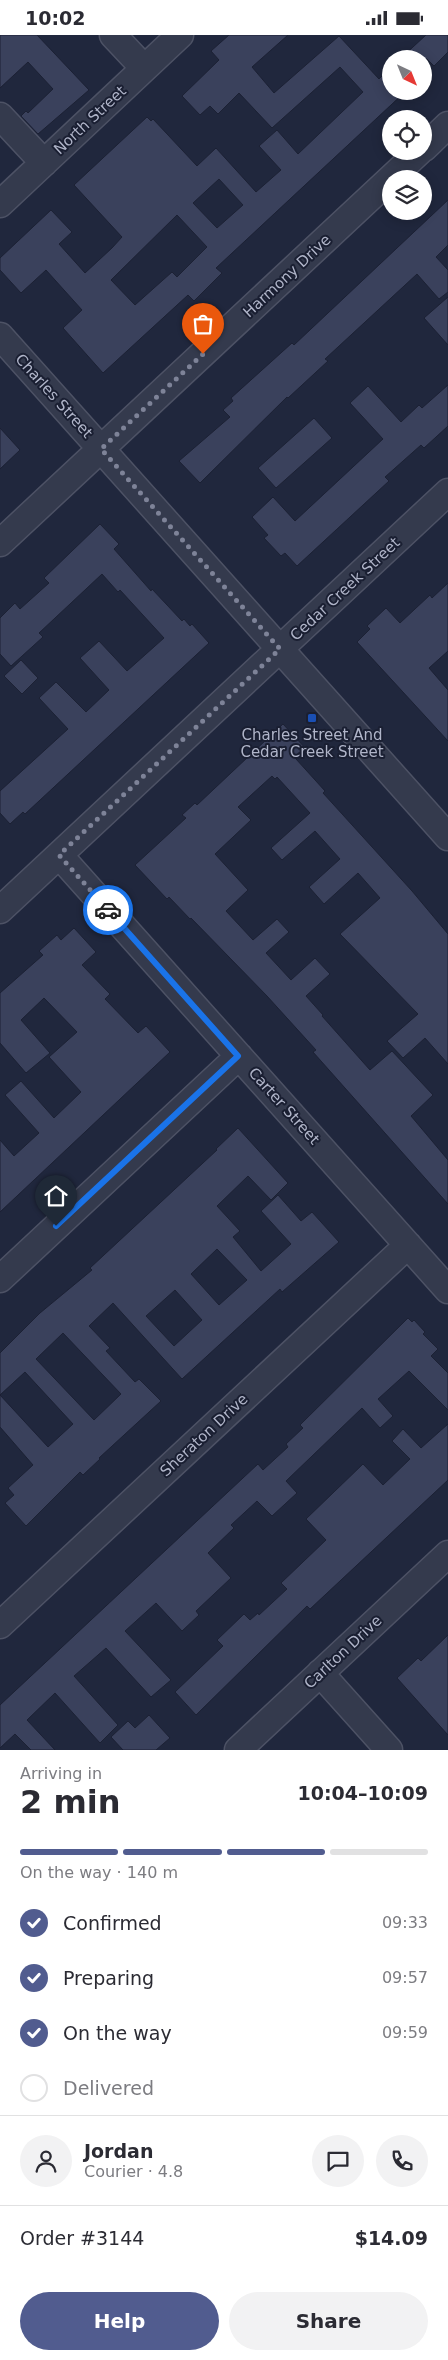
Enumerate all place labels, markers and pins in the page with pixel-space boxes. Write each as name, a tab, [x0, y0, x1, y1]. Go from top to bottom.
pin	[182, 303, 224, 354]
marker: Charles Street And Cedar Creek Street	[306, 712, 318, 724]
place label: Charles Street And Cedar Creek Street	[240, 726, 384, 761]
pin	[35, 1175, 77, 1226]

